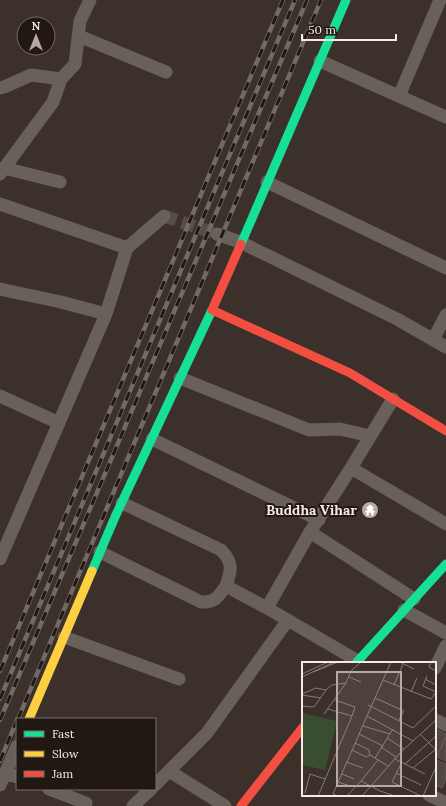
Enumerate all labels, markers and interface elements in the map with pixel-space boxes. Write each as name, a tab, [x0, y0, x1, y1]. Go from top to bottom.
north arrow	[16, 16, 56, 56]
scale bar	[302, 16, 396, 42]
text: N	[32, 19, 41, 33]
text: 50 m	[308, 22, 336, 37]
temple icon: Buddha Vihar	[360, 500, 380, 520]
place label: Buddha Vihar	[266, 501, 357, 519]
inset map	[302, 662, 436, 796]
legend	[16, 718, 156, 790]
text: Fast	[52, 726, 75, 741]
text: Slow	[52, 746, 79, 761]
text: Jam	[51, 766, 73, 781]

